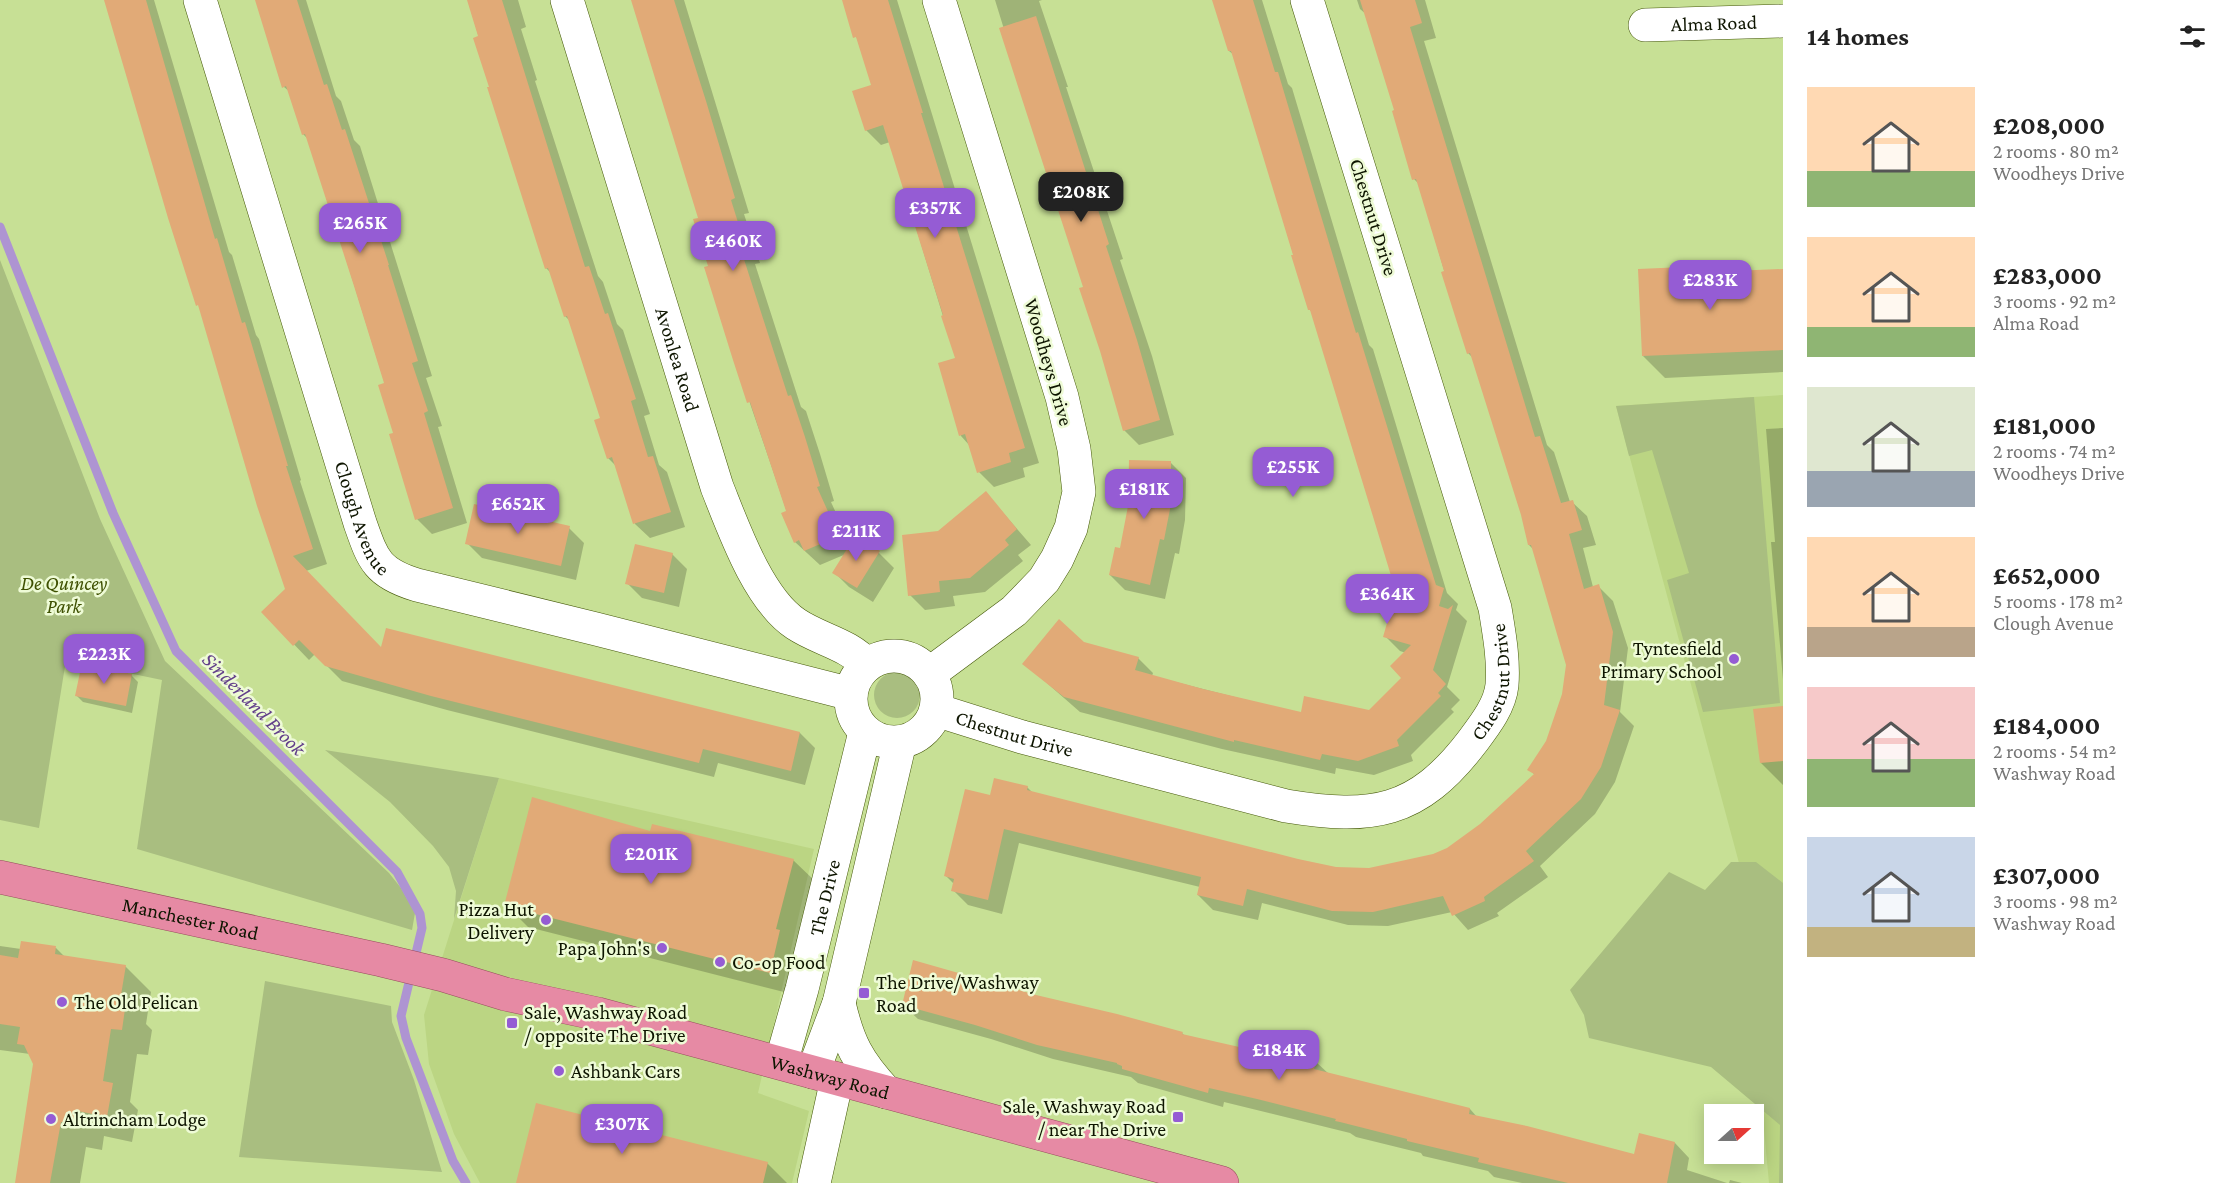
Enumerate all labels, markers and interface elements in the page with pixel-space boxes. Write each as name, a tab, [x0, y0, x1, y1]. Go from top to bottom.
street label: Alma Road	[1671, 11, 1758, 35]
icon: filters	[2176, 20, 2209, 53]
text: 14 homes	[1807, 22, 1909, 51]
icon: home	[1855, 111, 1927, 183]
text: £208,000	[1993, 111, 2105, 140]
text: 2 rooms · 80 m²	[1993, 140, 2119, 162]
street label: Chestnut Drive	[1346, 156, 1402, 278]
text: Woodheys Drive	[1993, 162, 2125, 184]
pin: £208K	[1039, 172, 1123, 223]
text: £208K	[1052, 180, 1110, 202]
pin: £357K	[893, 188, 977, 239]
text: £357K	[909, 196, 961, 218]
pin: £265K	[318, 203, 402, 254]
text: £265K	[333, 211, 387, 233]
pin: £460K	[691, 221, 775, 272]
text: £460K	[704, 229, 762, 251]
pin: £283K	[1668, 260, 1752, 311]
icon: home	[1855, 261, 1927, 333]
text: £283,000	[1993, 261, 2102, 290]
text: £283K	[1683, 268, 1737, 290]
text: 3 rooms · 92 m²	[1993, 290, 2116, 312]
street label: Woodheys Drive	[1019, 296, 1078, 429]
street label: Avonlea Road	[651, 304, 704, 415]
text: Alma Road	[1993, 312, 2079, 334]
icon: home	[1855, 411, 1927, 483]
text: £181,000	[1993, 411, 2096, 440]
text: 2 rooms · 74 m²	[1993, 440, 2115, 462]
pin: £255K	[1251, 447, 1335, 498]
text: £255K	[1267, 455, 1319, 477]
street label: Clough Avenue	[331, 458, 394, 580]
text: Woodheys Drive	[1993, 462, 2125, 484]
pin: £181K	[1102, 469, 1186, 520]
text: £181K	[1119, 477, 1169, 499]
pin: £652K	[476, 484, 560, 535]
text: £652K	[491, 492, 545, 514]
pin: £211K	[814, 511, 898, 562]
text: £211K	[832, 519, 880, 541]
icon: home	[1855, 561, 1927, 633]
text: £652,000	[1993, 561, 2101, 590]
park label: De Quincey Park	[21, 572, 107, 617]
pin: £364K	[1345, 574, 1429, 625]
text: £364K	[1360, 582, 1414, 604]
text: 5 rooms · 178 m²	[1993, 590, 2123, 612]
text: Clough Avenue	[1993, 612, 2114, 634]
street label: Chestnut Drive	[1466, 622, 1513, 744]
pin: £223K	[62, 634, 146, 685]
place label: Tyntesfield Primary School	[1601, 637, 1722, 683]
text: £223K	[77, 642, 131, 664]
water label: Sinderland Brook	[197, 647, 311, 761]
marker: Tyntesfield Primary School	[1727, 652, 1741, 666]
street label: Chestnut Drive	[953, 706, 1076, 761]
icon: home	[1855, 711, 1927, 783]
text: £184,000	[1993, 711, 2100, 740]
text: 2 rooms · 54 m²	[1993, 740, 2116, 762]
text: Washway Road	[1993, 762, 2116, 784]
pin: £201K	[609, 834, 693, 885]
text: £201K	[624, 842, 678, 864]
street label: The Drive	[804, 857, 844, 938]
icon: home	[1855, 861, 1927, 933]
text: £307,000	[1993, 861, 2100, 890]
text: 3 rooms · 98 m²	[1993, 890, 2118, 912]
street label: Manchester Road	[120, 893, 261, 944]
place label: Pizza Hut Delivery	[458, 898, 535, 944]
text: Washway Road	[1993, 912, 2116, 934]
marker: Pizza Hut Delivery	[539, 913, 553, 927]
place label: Papa John's	[558, 937, 650, 960]
marker: Papa John's	[655, 941, 669, 955]
place label: Co-op Food	[732, 951, 826, 974]
marker: Co-op Food	[713, 955, 727, 969]
place label: The Drive/Washway Road	[876, 971, 1039, 1016]
marker: The Drive/Washway Road	[857, 986, 871, 1000]
place label: The Old Pelican	[74, 991, 199, 1013]
marker: The Old Pelican	[55, 995, 69, 1009]
place label: Sale, Washway Road / opposite The Drive	[524, 1001, 688, 1047]
marker: Sale, Washway Road / opposite The Drive	[505, 1016, 519, 1030]
pin: £184K	[1237, 1030, 1321, 1081]
text: £184K	[1252, 1038, 1306, 1060]
street label: Washway Road	[768, 1050, 892, 1104]
place label: Ashbank Cars	[571, 1060, 680, 1082]
marker: Ashbank Cars	[552, 1064, 566, 1078]
place label: Sale, Washway Road / near The Drive	[1003, 1095, 1166, 1140]
pin: £307K	[580, 1104, 664, 1155]
north arrow	[1704, 1104, 1764, 1164]
map controls	[1704, 1104, 1764, 1164]
place label: Altrincham Lodge	[63, 1108, 206, 1131]
marker: Sale, Washway Road / near The Drive	[1171, 1110, 1185, 1124]
marker: Altrincham Lodge	[44, 1112, 58, 1126]
text: £307K	[595, 1112, 649, 1134]

